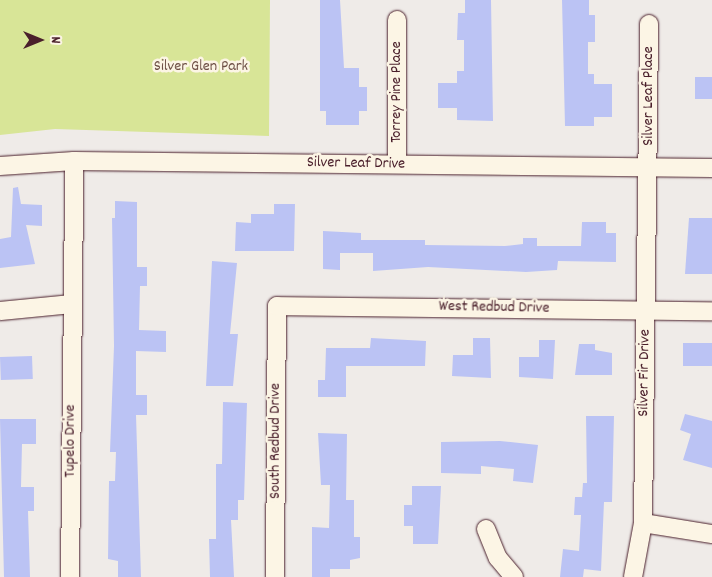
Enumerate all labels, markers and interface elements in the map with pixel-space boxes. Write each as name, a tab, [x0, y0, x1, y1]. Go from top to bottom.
north arrow	[15, 15, 65, 65]
text: N	[45, 37, 65, 43]
street label: Torrey Pine Place	[387, 41, 407, 143]
street label: Silver Leaf Place	[639, 46, 659, 146]
park label: Silver Glen Park	[154, 57, 248, 77]
street label: Silver Leaf Drive	[307, 154, 405, 174]
street label: West Redbud Drive	[438, 297, 550, 319]
street label: Silver Fir Drive	[635, 329, 655, 417]
street label: South Redbud Drive	[266, 383, 286, 499]
street label: Tupelo Drive	[61, 404, 81, 478]

